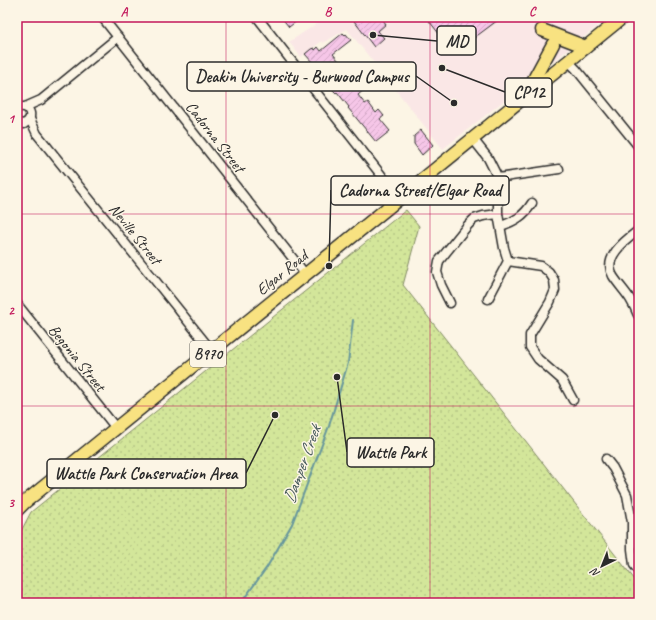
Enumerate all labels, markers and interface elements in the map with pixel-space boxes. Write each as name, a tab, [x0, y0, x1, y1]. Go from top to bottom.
text: A	[121, 4, 129, 20]
text: B	[325, 4, 333, 20]
text: C	[529, 4, 537, 20]
callout: MD	[437, 26, 476, 55]
text: MD	[446, 31, 470, 52]
callout: Deakin University - Burwood Campus	[187, 62, 416, 91]
text: Deakin University - Burwood Campus	[195, 66, 411, 87]
callout: CP12	[505, 78, 552, 107]
text: CP12	[513, 82, 546, 103]
street label: Cadorna Street	[181, 97, 251, 179]
text: 1	[8, 111, 16, 127]
callout: Cadorna Street/Elgar Road	[331, 176, 509, 205]
text: Cadorna Street/Elgar Road	[339, 180, 504, 201]
street label: Neville Street	[104, 200, 167, 271]
street label: Elgar Road	[252, 245, 314, 300]
text: 2	[8, 303, 15, 319]
street label: Begonia Street	[44, 320, 111, 397]
road number: B970	[190, 341, 226, 367]
water label: Damper Creek	[278, 420, 327, 505]
callout: Wattle Park	[347, 438, 434, 467]
text: Wattle Park	[356, 442, 428, 463]
callout: Wattle Park Conservation Area	[47, 459, 246, 488]
text: Wattle Park Conservation Area	[55, 463, 239, 484]
text: 3	[8, 495, 15, 511]
north arrow	[582, 546, 622, 586]
text: N	[586, 564, 602, 581]

